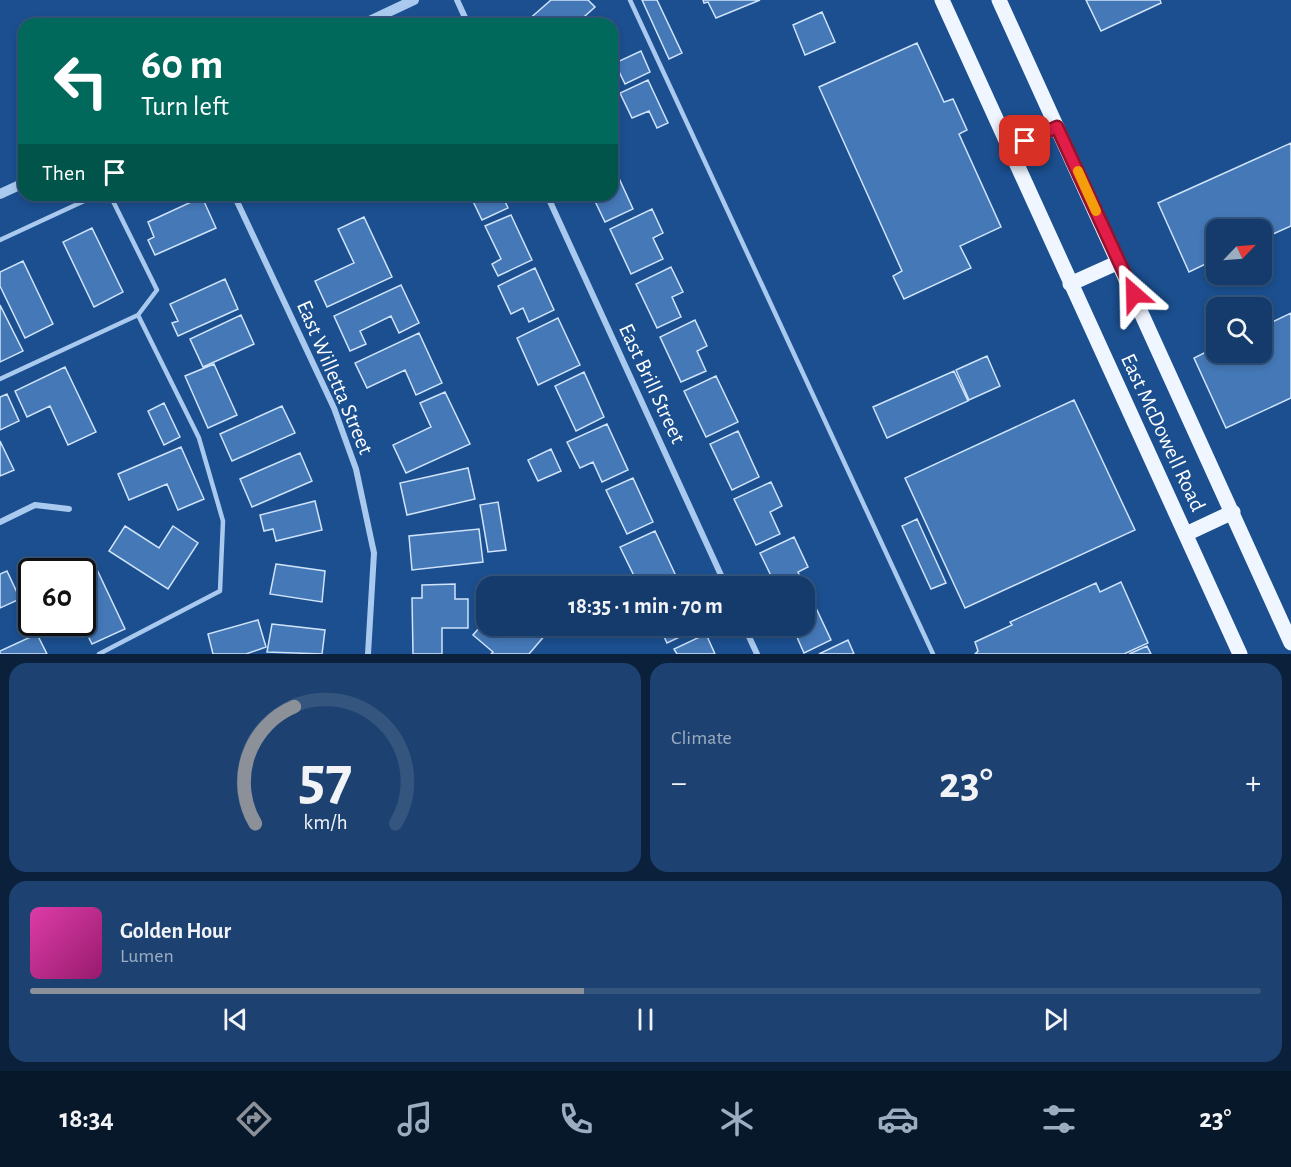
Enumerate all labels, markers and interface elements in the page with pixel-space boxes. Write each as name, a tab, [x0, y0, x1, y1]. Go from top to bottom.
icon: left	[42, 42, 120, 120]
text: 60 m	[141, 44, 223, 86]
text: Turn left	[141, 93, 229, 120]
pin	[999, 115, 1050, 166]
icon: arrive	[1008, 124, 1041, 157]
icon: arrive	[98, 156, 131, 189]
text: Then	[42, 162, 86, 184]
north arrow	[1206, 219, 1272, 285]
map controls	[1206, 219, 1272, 363]
position arrow	[1102, 262, 1166, 326]
street label: East Willetta Street	[293, 297, 377, 458]
button: search	[1206, 297, 1272, 363]
street label: East Brill Street	[615, 320, 689, 447]
street label: East McDowell Road	[1117, 350, 1209, 515]
speed limit sign: 60	[18, 558, 96, 636]
text: 18:35 · 1 min · 70 m	[568, 595, 723, 617]
text: Climate	[671, 728, 732, 748]
text: 57	[298, 748, 352, 810]
text: 23°	[939, 761, 993, 806]
text: −	[671, 767, 687, 800]
text: +	[1245, 767, 1261, 800]
text: km/h	[303, 813, 347, 834]
text: Golden Hour	[120, 920, 231, 942]
text: Lumen	[120, 946, 174, 966]
icon: previous	[219, 1003, 252, 1036]
icon: pause	[629, 1003, 662, 1036]
icon: next	[1039, 1003, 1072, 1036]
icon: directions	[233, 1098, 275, 1140]
icon: music	[394, 1098, 436, 1140]
icon: phone	[555, 1098, 597, 1140]
icon: climate	[716, 1098, 758, 1140]
icon: car	[877, 1098, 919, 1140]
icon: filters	[1038, 1098, 1080, 1140]
text: 18:34	[60, 1105, 114, 1132]
text: 23°	[1199, 1105, 1231, 1132]

